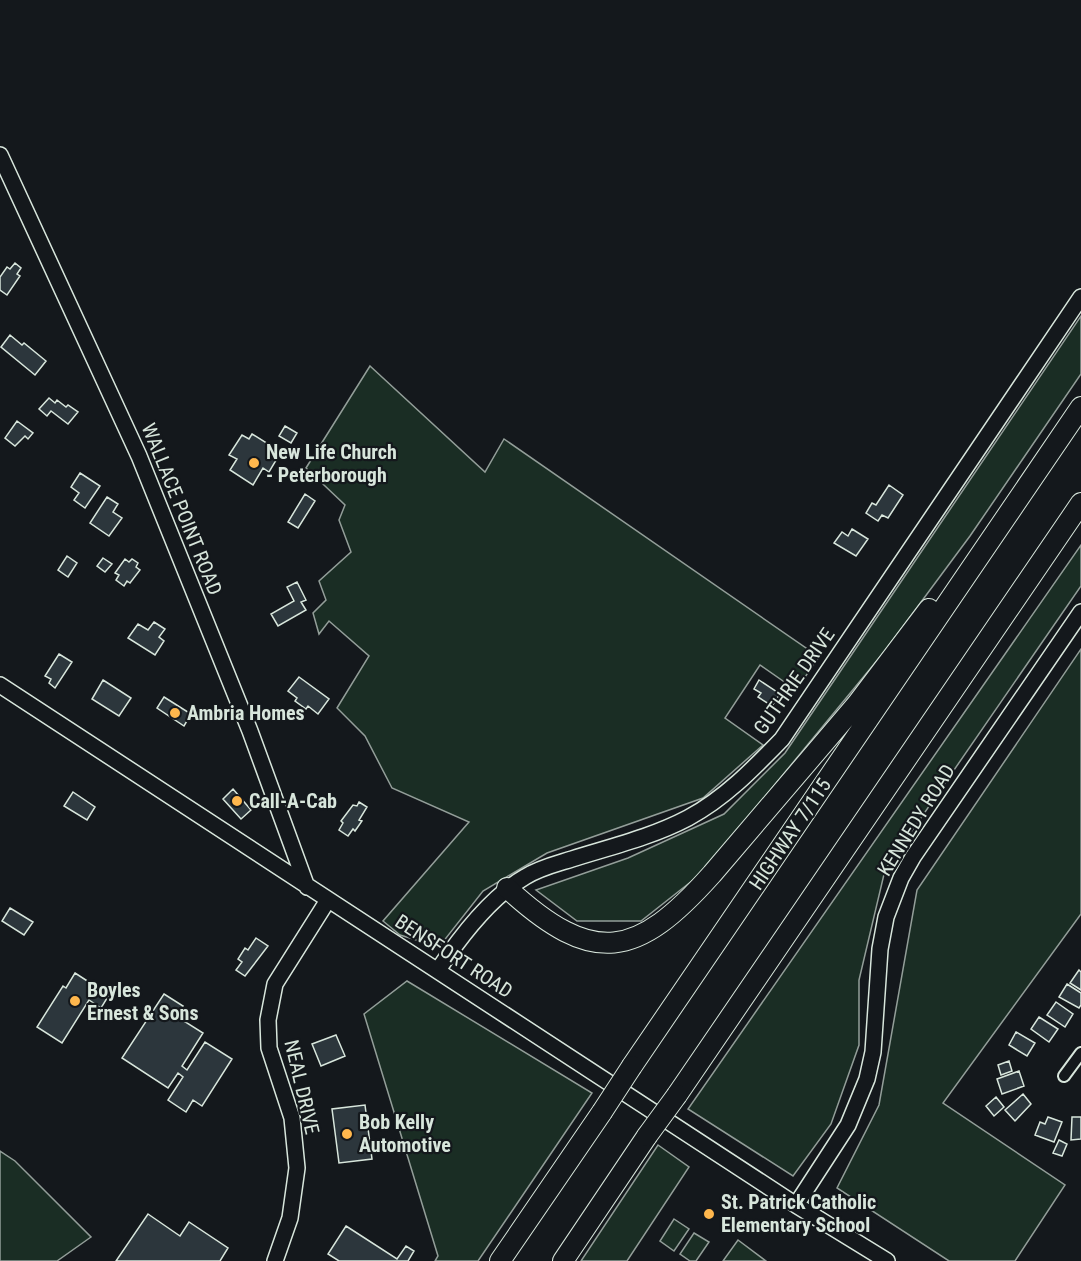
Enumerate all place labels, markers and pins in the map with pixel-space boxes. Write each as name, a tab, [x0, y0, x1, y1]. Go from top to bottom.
place label: New Life Church - Peterborough	[266, 440, 397, 487]
marker: New Life Church - Peterborough	[247, 456, 261, 470]
place label: Ambria Homes	[187, 701, 305, 725]
marker: Ambria Homes	[168, 706, 182, 720]
place label: Call-A-Cab	[249, 789, 337, 813]
marker: Call-A-Cab	[230, 794, 244, 808]
place label: Boyles Ernest & Sons	[87, 978, 199, 1025]
marker: Boyles Ernest & Sons	[68, 994, 82, 1008]
place label: Bob Kelly Automotive	[359, 1110, 451, 1157]
marker: Bob Kelly Automotive	[340, 1127, 354, 1141]
place label: St. Patrick Catholic Elementary School	[721, 1190, 876, 1237]
marker: St. Patrick Catholic Elementary School	[702, 1207, 716, 1221]

